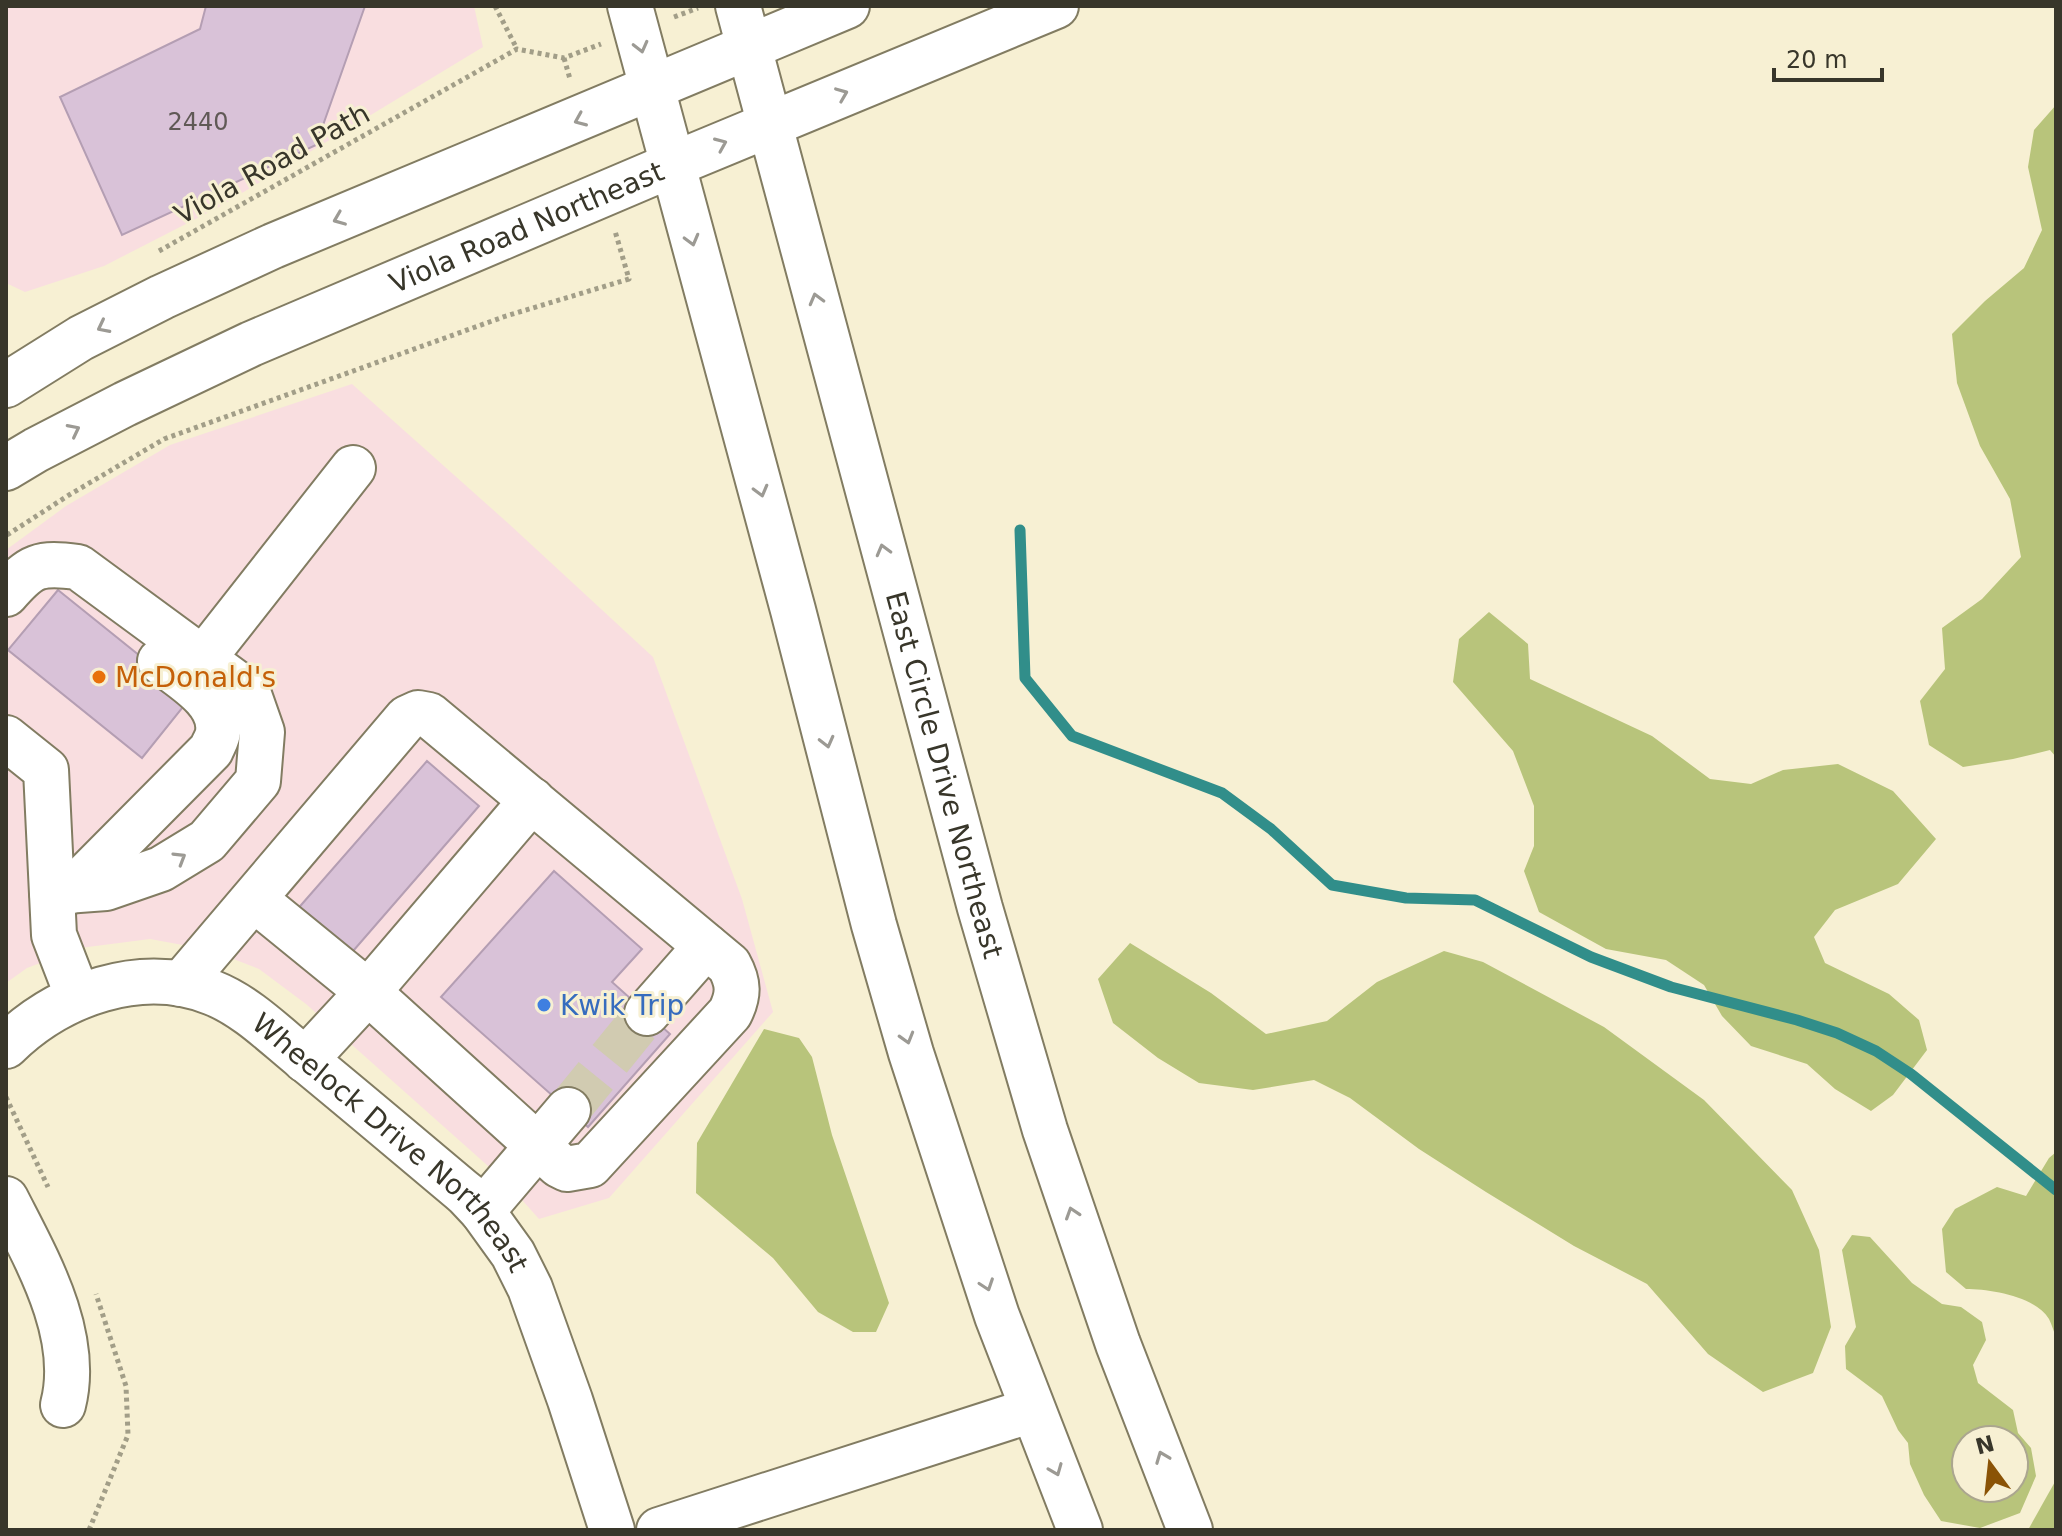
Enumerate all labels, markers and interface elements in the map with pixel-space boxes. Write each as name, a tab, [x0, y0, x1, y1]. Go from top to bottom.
scale bar	[1774, 32, 1882, 82]
one-way arrow	[631, 40, 648, 53]
text: 20 m	[1786, 46, 1848, 74]
one-way arrow	[834, 87, 848, 104]
street label: Viola Road Path	[169, 97, 375, 231]
house number: 2440	[167, 108, 229, 136]
one-way arrow	[574, 110, 588, 126]
one-way arrow	[713, 137, 727, 154]
street label: Viola Road Northeast	[384, 154, 669, 300]
one-way arrow	[333, 209, 347, 225]
one-way arrow	[683, 232, 699, 246]
one-way arrow	[809, 292, 826, 306]
one-way arrow	[97, 317, 112, 333]
one-way arrow	[65, 424, 80, 440]
one-way arrow	[751, 483, 768, 497]
one-way arrow	[876, 543, 893, 557]
street label: East Circle Drive Northeast	[879, 588, 1010, 962]
place label: McDonald's	[115, 661, 276, 694]
marker: McDonald's	[90, 668, 108, 686]
one-way arrow	[818, 735, 835, 748]
one-way arrow	[171, 852, 186, 867]
place label: Kwik Trip	[560, 989, 684, 1022]
marker: Kwik Trip	[535, 996, 553, 1014]
street label: Wheelock Drive Northeast	[246, 1006, 536, 1277]
one-way arrow	[897, 1030, 914, 1044]
one-way arrow	[1065, 1207, 1081, 1220]
one-way arrow	[977, 1277, 993, 1291]
north arrow	[1950, 1424, 2030, 1504]
text: N	[1973, 1431, 1997, 1460]
one-way arrow	[1155, 1451, 1171, 1465]
one-way arrow	[1046, 1462, 1063, 1476]

